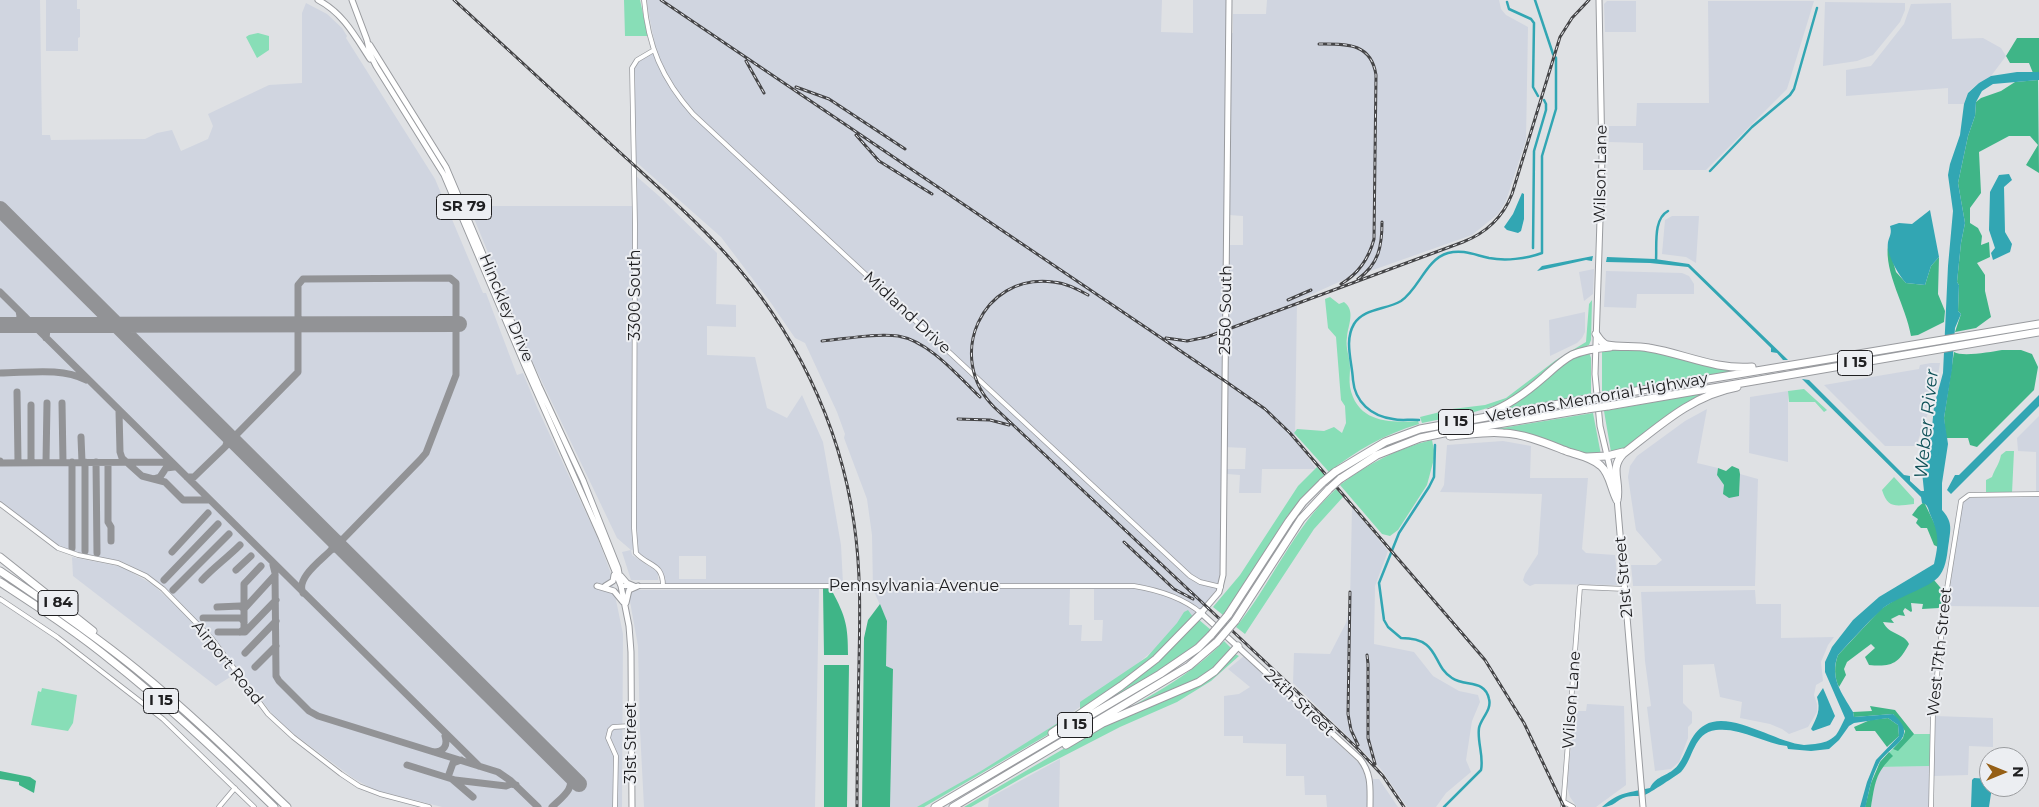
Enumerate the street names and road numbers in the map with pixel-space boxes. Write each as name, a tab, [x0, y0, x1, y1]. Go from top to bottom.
street label: Wilson Lane	[1591, 125, 1611, 223]
road number: SR 79	[436, 194, 492, 220]
street label: 3300 South	[625, 249, 645, 341]
street label: Hinckley Drive	[475, 251, 537, 365]
street label: 2550 South	[1216, 265, 1236, 355]
street label: Midland Drive	[860, 268, 954, 358]
road number: I 15	[1838, 350, 1872, 376]
street label: Veterans Memorial Highway	[1485, 369, 1709, 427]
road number: I 15	[1438, 410, 1474, 434]
street label: 21st Street	[1611, 535, 1637, 619]
street label: Pennsylvania Avenue	[829, 576, 999, 596]
street label: West 17th Street	[1924, 586, 1956, 718]
road number: I 84	[38, 590, 78, 616]
street label: Airport Road	[187, 617, 267, 709]
street label: Wilson Lane	[1559, 650, 1585, 750]
street label: 24th Street	[1260, 666, 1338, 740]
road number: I 15	[144, 688, 178, 714]
street label: 31st Street	[621, 702, 641, 784]
road number: I 15	[1058, 712, 1092, 738]

